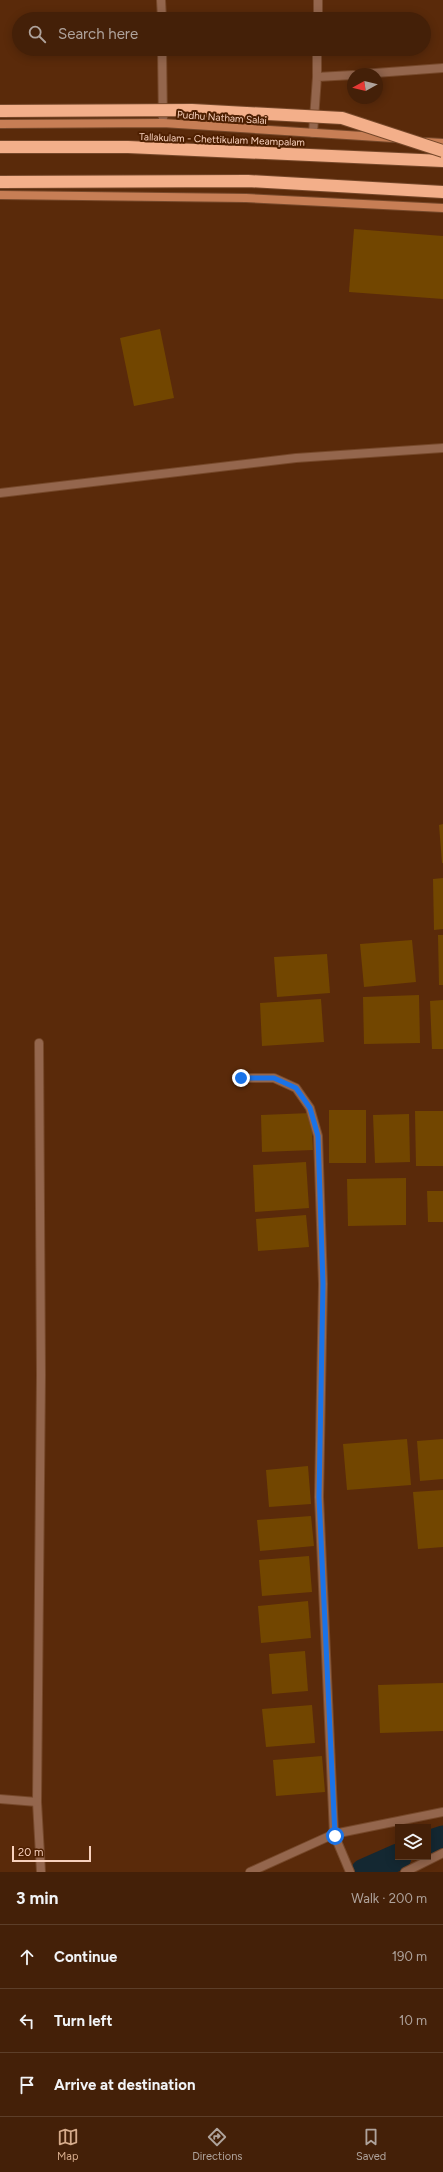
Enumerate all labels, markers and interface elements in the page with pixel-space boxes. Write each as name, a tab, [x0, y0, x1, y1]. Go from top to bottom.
search box	[12, 12, 431, 56]
icon: search	[26, 23, 48, 45]
text: Search here	[58, 25, 138, 43]
north arrow	[347, 68, 383, 104]
street label: Pudhu Natham Salai	[177, 108, 267, 127]
street label: Tallakulam - Chettikulam Meampalam	[139, 130, 305, 149]
route end	[232, 1069, 250, 1087]
map controls	[395, 1824, 431, 1860]
button: layers	[395, 1824, 431, 1860]
route start	[326, 1827, 344, 1845]
scale bar	[12, 1844, 91, 1863]
text: 20 m	[18, 1846, 43, 1859]
text: 3 min	[16, 1888, 58, 1908]
text: Walk · 200 m	[351, 1891, 427, 1906]
icon: ahead	[16, 1946, 38, 1968]
text: Continue	[54, 1948, 117, 1966]
text: 190 m	[392, 1949, 427, 1964]
icon: left	[16, 2010, 38, 2032]
text: Turn left	[54, 2012, 112, 2030]
text: 10 m	[399, 2013, 427, 2028]
icon: arrive	[16, 2074, 38, 2096]
text: Arrive at destination	[54, 2076, 195, 2094]
tab: Map	[57, 2126, 79, 2163]
tab: Directions	[192, 2126, 242, 2163]
tab: Saved	[356, 2126, 386, 2163]

